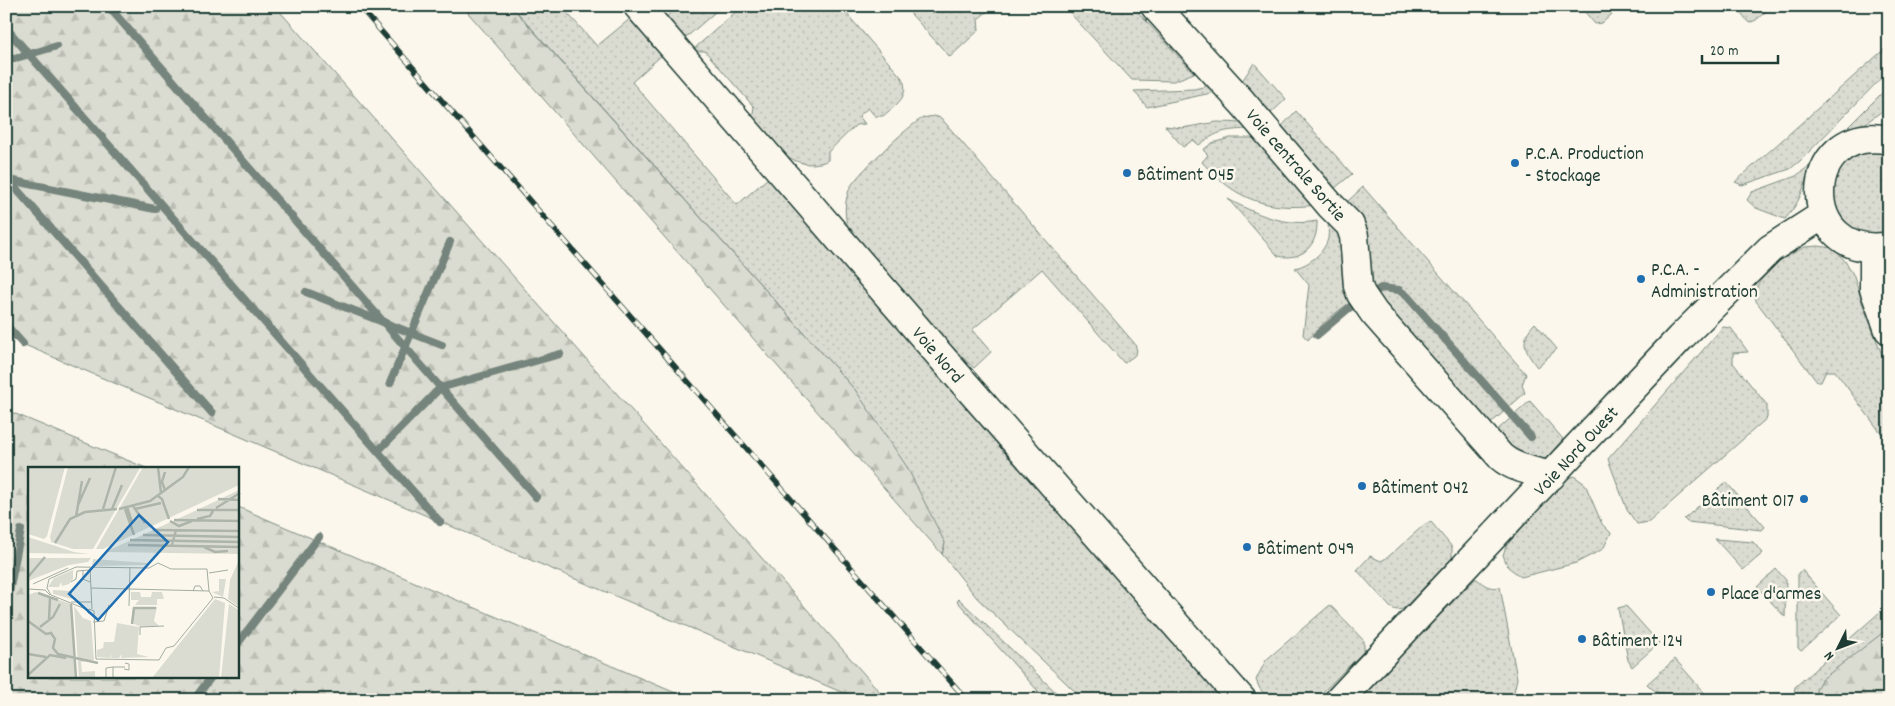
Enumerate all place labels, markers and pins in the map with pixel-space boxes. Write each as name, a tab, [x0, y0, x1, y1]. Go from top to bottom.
place label: P.C.A. Production - Stockage	[1525, 142, 1644, 191]
marker: P.C.A. Production - Stockage	[1509, 157, 1521, 169]
place label: Bâtiment 045	[1137, 163, 1235, 190]
marker: Bâtiment 045	[1121, 167, 1133, 179]
place label: P.C.A. - Administration	[1651, 258, 1758, 307]
marker: P.C.A. - Administration	[1635, 273, 1647, 285]
place label: Bâtiment 042	[1372, 476, 1469, 503]
marker: Bâtiment 042	[1356, 480, 1368, 492]
place label: Bâtiment 017	[1702, 489, 1794, 516]
marker: Bâtiment 017	[1798, 493, 1810, 505]
place label: Bâtiment 049	[1257, 537, 1354, 564]
marker: Bâtiment 049	[1241, 541, 1253, 553]
place label: Place d'armes	[1721, 582, 1821, 609]
marker: Place d'armes	[1705, 586, 1717, 598]
place label: Bâtiment 124	[1592, 629, 1683, 656]
marker: Bâtiment 124	[1576, 633, 1588, 645]

